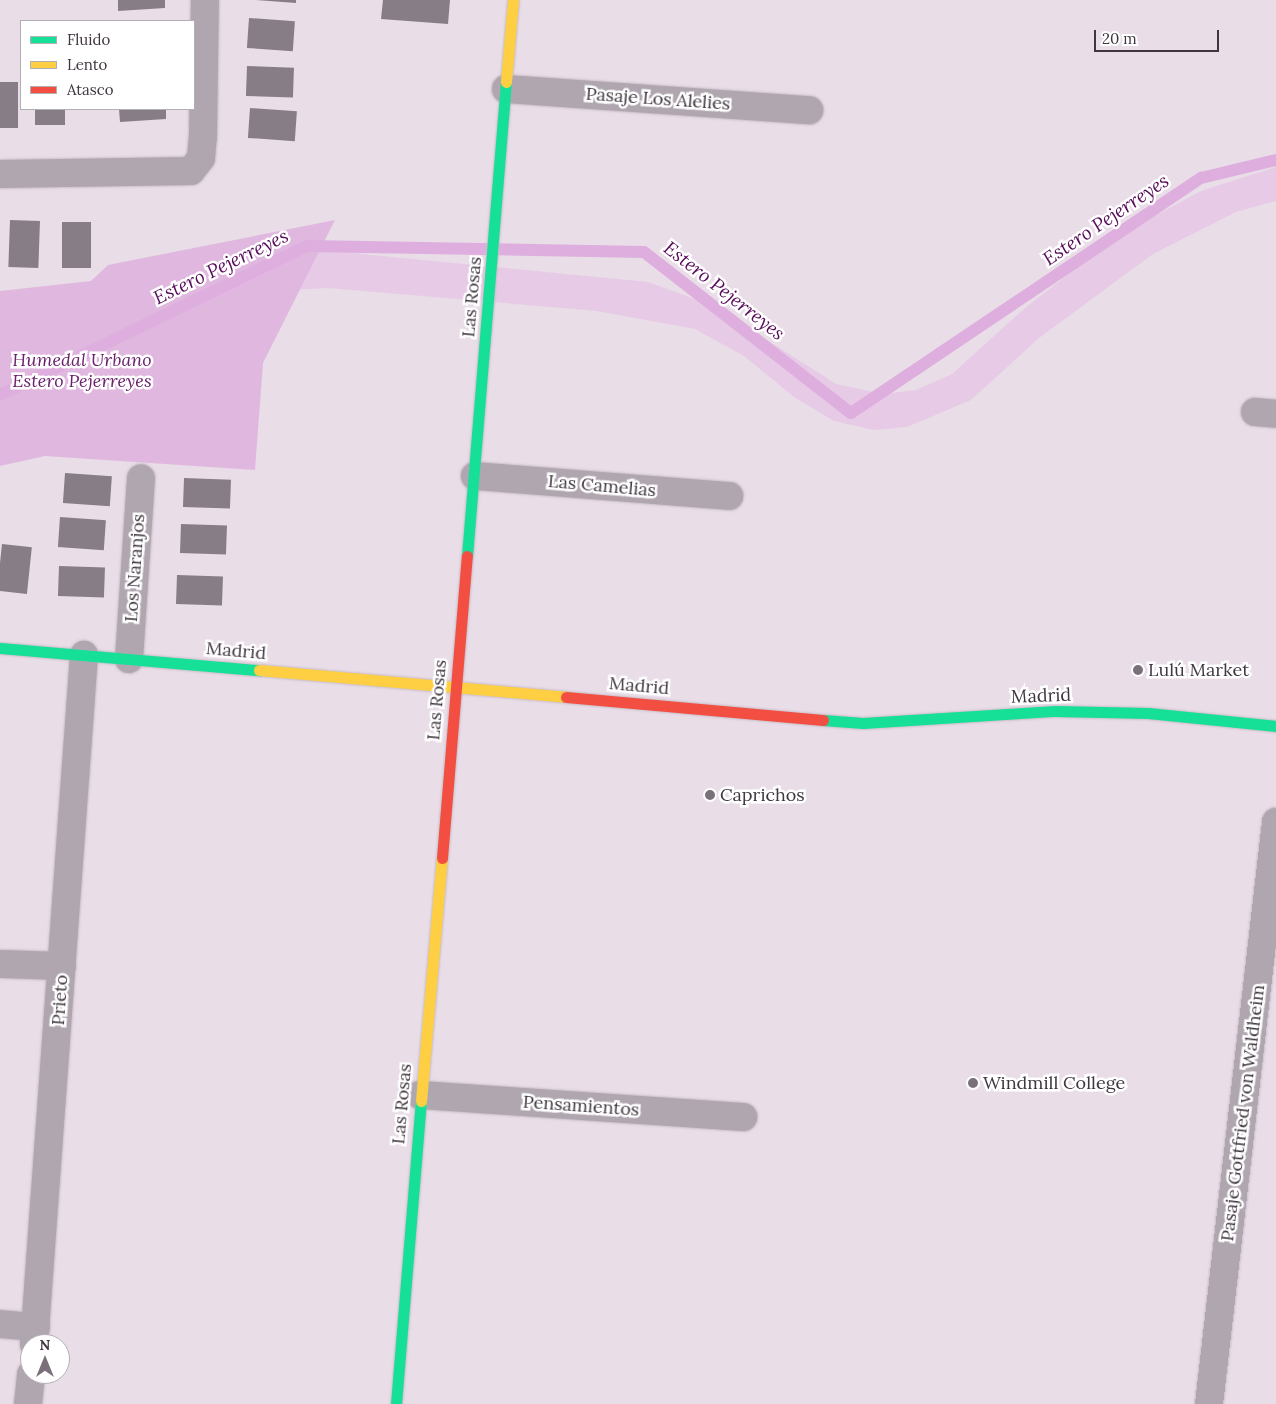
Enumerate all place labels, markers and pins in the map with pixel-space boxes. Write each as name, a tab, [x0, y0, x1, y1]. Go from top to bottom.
place label: Lulú Market	[1148, 659, 1249, 681]
marker: Lulú Market	[1132, 664, 1144, 676]
place label: Caprichos	[720, 784, 805, 806]
marker: Caprichos	[704, 789, 716, 801]
place label: Windmill College	[983, 1072, 1125, 1094]
marker: Windmill College	[967, 1077, 979, 1089]

